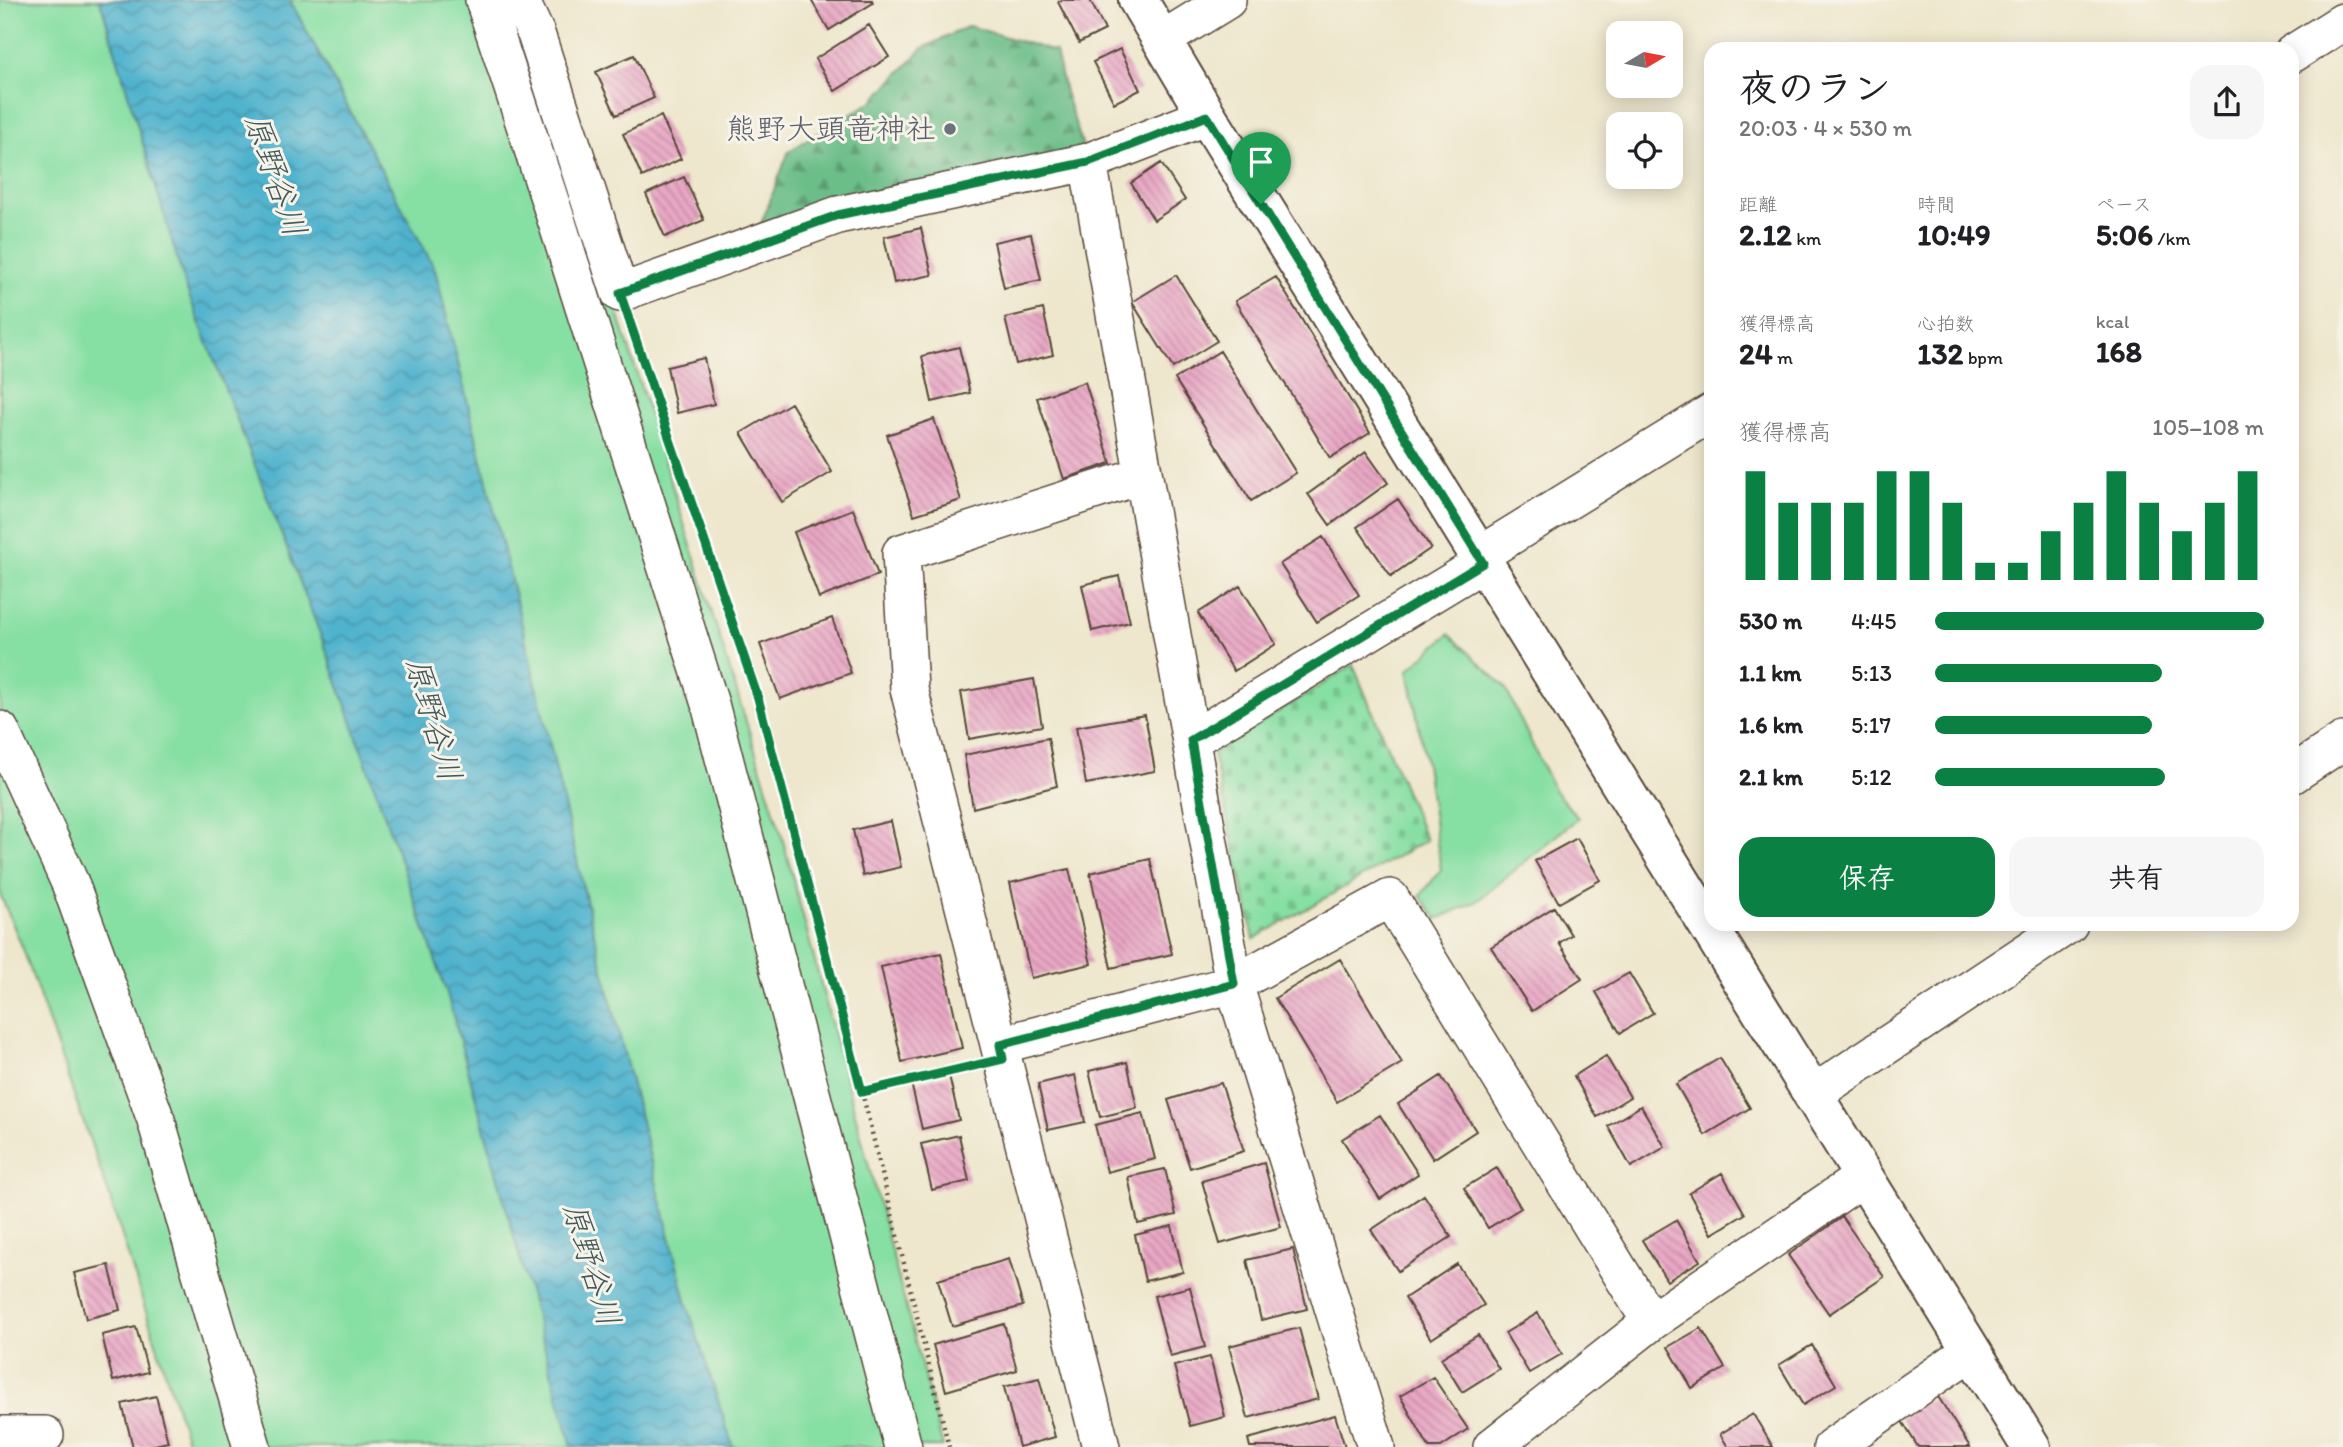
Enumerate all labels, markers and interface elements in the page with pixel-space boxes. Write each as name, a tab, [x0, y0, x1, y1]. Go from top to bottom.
north arrow	[1606, 21, 1684, 98]
map controls	[1606, 21, 1683, 189]
text: 夜のラン	[1739, 65, 1891, 111]
button: share	[2190, 65, 2264, 139]
water label: 原野谷川	[237, 108, 315, 242]
place label: 熊野大頭竜神社	[726, 110, 936, 147]
button: locate	[1606, 112, 1683, 189]
text: 20:03 · 4 × 530 m	[1739, 114, 1912, 142]
marker: 熊野大頭竜神社	[942, 121, 958, 137]
pin	[1231, 132, 1291, 204]
icon: arrive	[1242, 143, 1280, 181]
text: 距離	[1739, 193, 1777, 216]
text: 時間	[1917, 193, 1955, 216]
text: ペース	[2096, 193, 2152, 216]
text: 2.12	[1739, 216, 1792, 253]
text: 10:49	[1917, 216, 1991, 253]
text: 5:06	[2096, 216, 2153, 253]
text: km	[1792, 227, 1821, 250]
text: /km	[2153, 227, 2191, 250]
text: kcal	[2096, 310, 2129, 333]
text: 獲得標高	[1739, 312, 1815, 335]
text: 心拍数	[1917, 312, 1974, 335]
text: 168	[2096, 333, 2142, 370]
text: 24	[1739, 335, 1773, 372]
text: 132	[1917, 335, 1963, 372]
text: m	[1773, 346, 1793, 369]
text: bpm	[1963, 346, 2003, 369]
text: 105–108 m	[2152, 413, 2264, 441]
text: 獲得標高	[1739, 418, 1831, 446]
text: 530 m	[1739, 607, 1802, 635]
text: 4:45	[1851, 607, 1896, 635]
water label: 原野谷川	[398, 652, 470, 786]
text: 1.1 km	[1739, 659, 1802, 687]
text: 5:13	[1851, 659, 1892, 687]
text: 1.6 km	[1739, 711, 1803, 739]
text: 5:17	[1851, 711, 1891, 739]
text: 2.1 km	[1739, 763, 1803, 791]
text: 5:12	[1851, 763, 1891, 791]
button: 保存	[1739, 837, 1995, 917]
button: 共有	[2009, 837, 2264, 917]
water label: 原野谷川	[555, 1197, 629, 1331]

